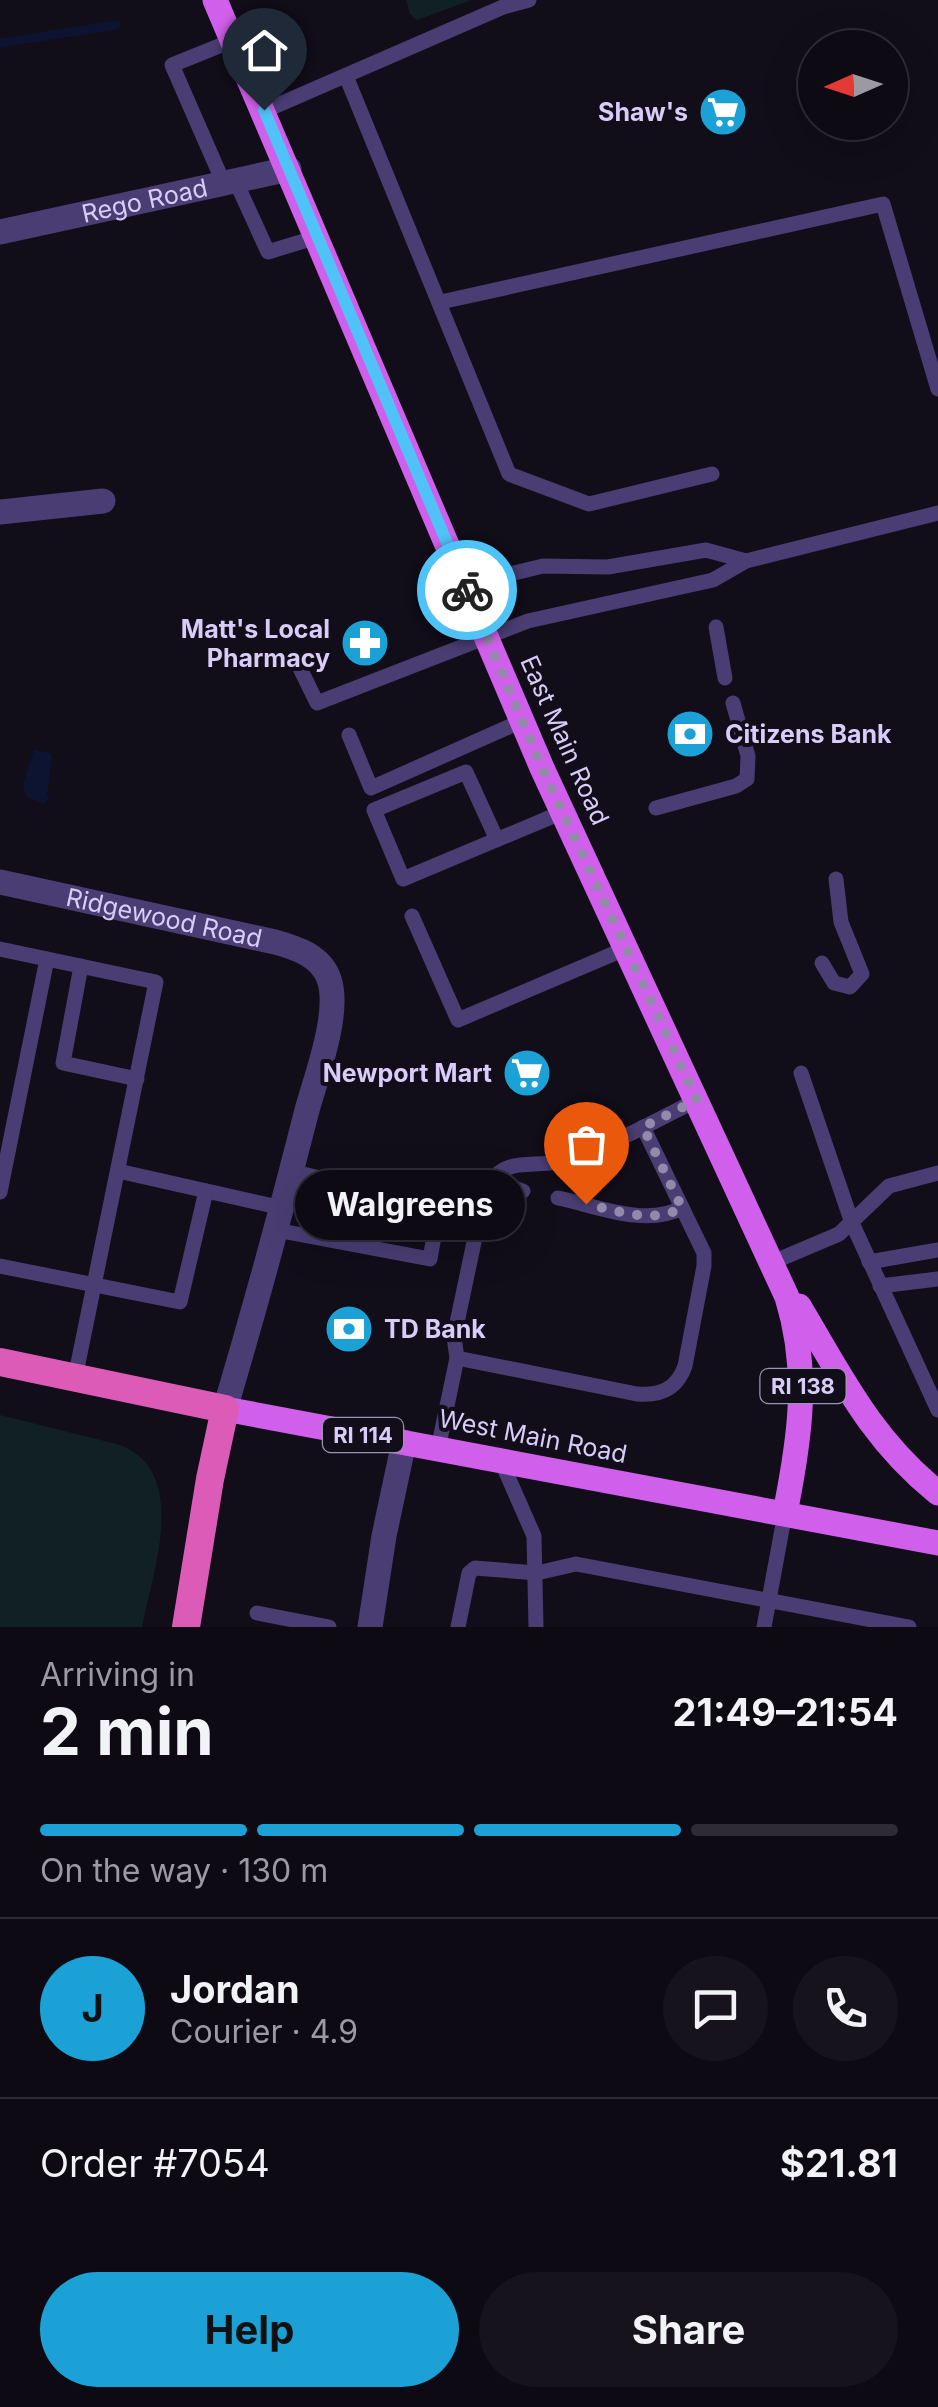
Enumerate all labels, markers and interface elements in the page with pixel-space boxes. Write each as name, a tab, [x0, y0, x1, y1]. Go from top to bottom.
pin	[222, 8, 307, 111]
icon: home	[237, 23, 292, 78]
north arrow	[798, 30, 908, 140]
map controls	[798, 30, 908, 140]
supermarket icon: Shaw's	[697, 86, 749, 138]
place label: Shaw's	[598, 97, 688, 127]
street label: Rego Road	[79, 172, 210, 229]
courier	[417, 540, 517, 640]
icon: bike	[440, 563, 495, 618]
place label: Matt's Local Pharmacy	[181, 614, 330, 673]
pharmacy icon: Matt's Local Pharmacy	[339, 617, 391, 669]
street label: East Main Road	[514, 651, 616, 829]
bank icon: Citizens Bank	[664, 708, 716, 760]
place label: Citizens Bank	[725, 719, 892, 749]
street label: Ridgewood Road	[63, 882, 265, 954]
supermarket icon: Newport Mart	[501, 1047, 553, 1099]
place label: Newport Mart	[323, 1058, 492, 1088]
pin	[544, 1102, 629, 1205]
icon: bag	[559, 1117, 614, 1172]
callout: Walgreens	[296, 1169, 526, 1239]
text: Walgreens	[326, 1185, 494, 1224]
bank icon: TD Bank	[323, 1303, 375, 1355]
place label: TD Bank	[384, 1314, 486, 1344]
road number: RI 138	[760, 1369, 846, 1403]
street label: West Main Road	[436, 1403, 630, 1469]
road number: RI 114	[323, 1418, 403, 1452]
text: Arriving in	[40, 1655, 195, 1694]
text: 21:49–21:54	[673, 1689, 898, 1735]
text: 2 min	[40, 1692, 214, 1771]
text: On the way · 130 m	[40, 1851, 328, 1890]
button: chat	[663, 1956, 768, 2061]
button: phone	[793, 1956, 898, 2061]
text: Jordan	[170, 1966, 300, 2012]
text: J	[81, 1985, 104, 2031]
text: Courier · 4.9	[170, 2012, 358, 2051]
text: Order #7054	[40, 2140, 270, 2186]
text: $21.81	[780, 2140, 898, 2186]
button: Help	[40, 2272, 459, 2387]
button: Share	[479, 2272, 898, 2387]

